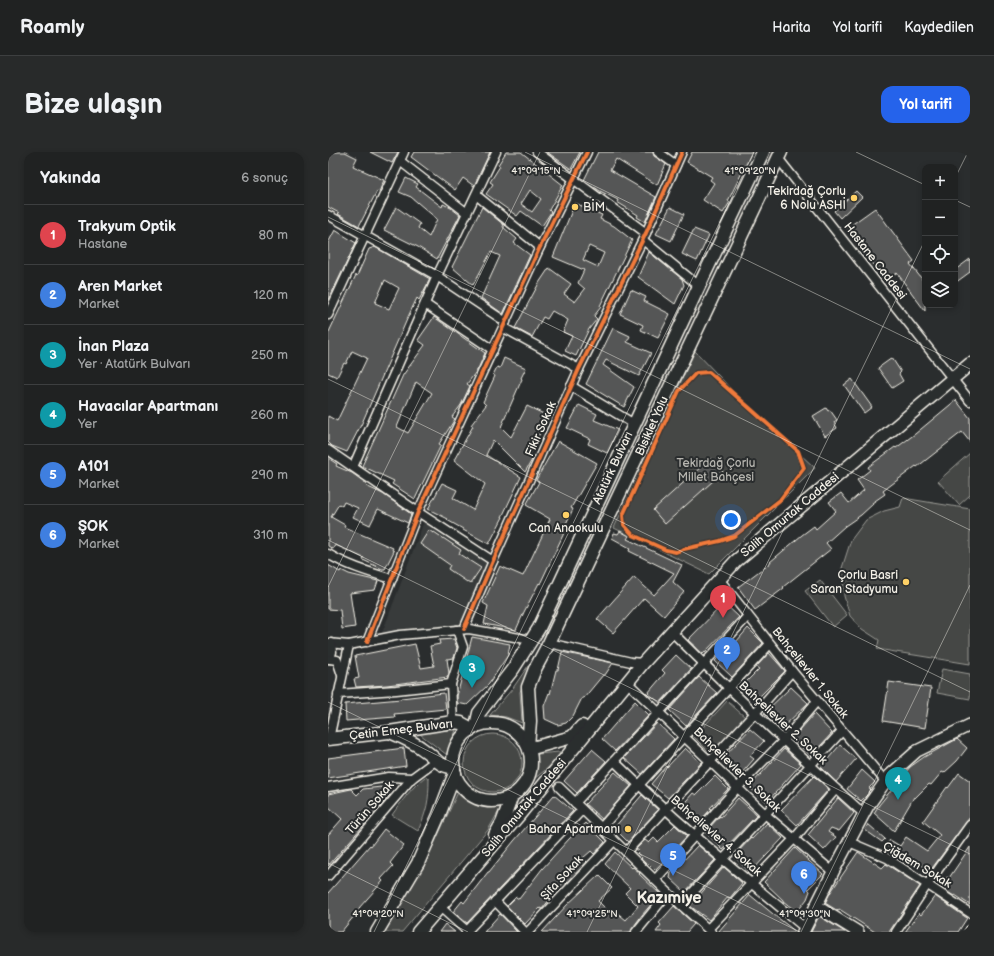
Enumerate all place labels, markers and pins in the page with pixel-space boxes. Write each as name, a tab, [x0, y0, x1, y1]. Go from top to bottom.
place label: Tekirdağ Çorlu 6 Nolu ASHİ	[767, 184, 846, 213]
marker: Tekirdağ Çorlu 6 Nolu ASHİ	[849, 193, 859, 203]
place label: BİM	[583, 199, 605, 215]
marker: BİM	[570, 202, 580, 212]
marker: Can Anaokulu	[561, 510, 571, 520]
place label: Can Anaokulu	[529, 521, 603, 536]
place label: Çorlu Basri Saran Stadyumu	[810, 568, 898, 597]
marker: Çorlu Basri Saran Stadyumu	[901, 577, 911, 587]
pin: 1	[710, 585, 736, 618]
pin: 2	[714, 637, 740, 670]
pin: 3	[459, 655, 485, 688]
pin: 4	[885, 767, 911, 800]
place label: Bahar Apartmanı	[528, 822, 620, 837]
marker: Bahar Apartmanı	[623, 824, 633, 834]
pin: 5	[660, 843, 686, 876]
pin: 6	[791, 861, 817, 894]

